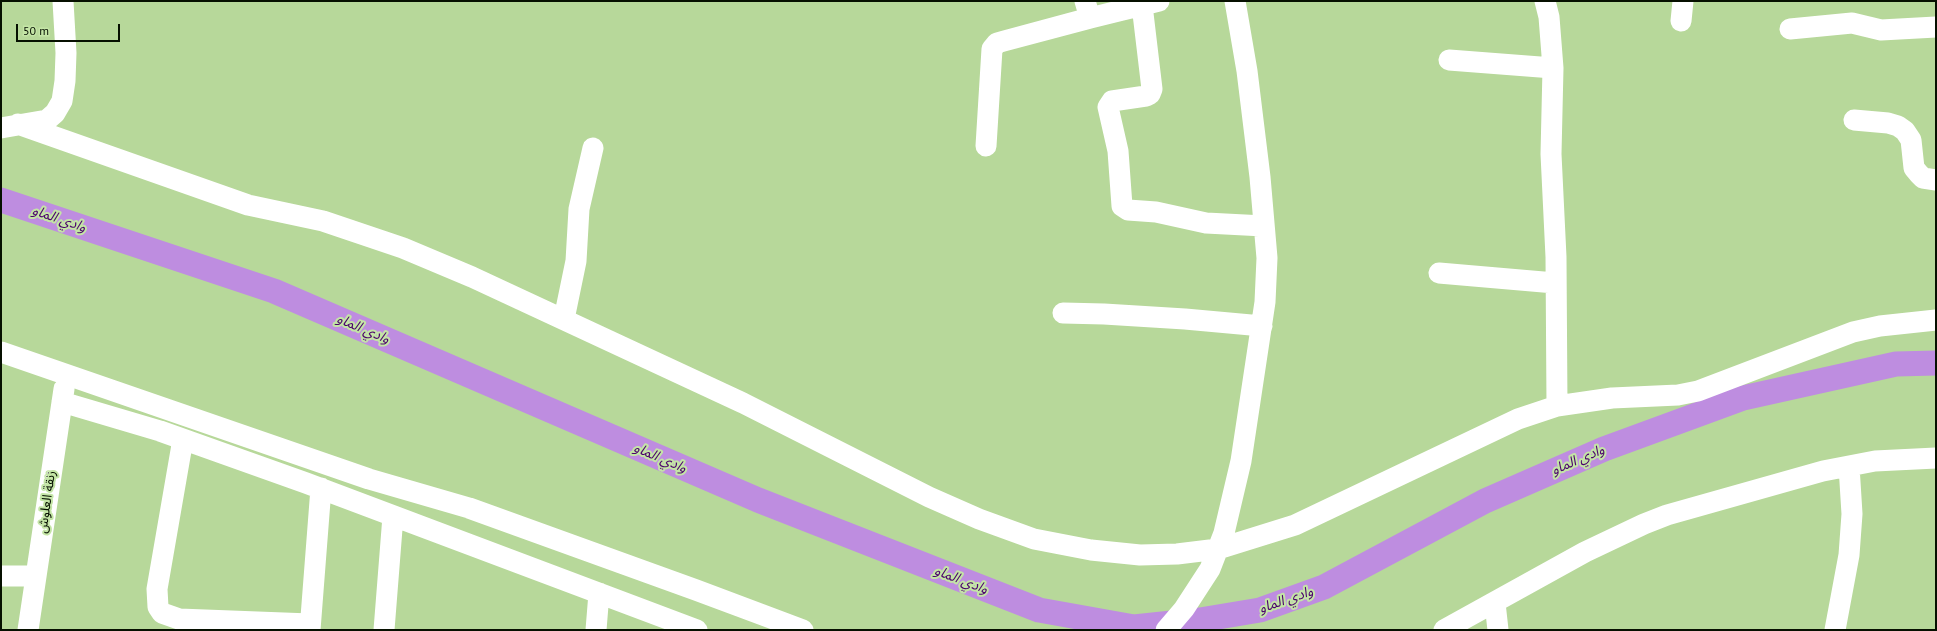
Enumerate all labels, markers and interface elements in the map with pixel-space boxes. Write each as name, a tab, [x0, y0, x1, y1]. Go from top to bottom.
scale bar	[18, 16, 122, 42]
text: 50 m	[23, 23, 49, 38]
water label: وادي الماو	[30, 202, 88, 236]
water label: وادي الماو	[334, 310, 392, 348]
water label: وادي الماو	[631, 439, 689, 477]
water label: وادي الماو	[1549, 441, 1607, 479]
street label: زنقة العلوش	[35, 470, 59, 534]
water label: وادي الماو	[932, 562, 990, 598]
water label: وادي الماو	[1257, 583, 1315, 617]

